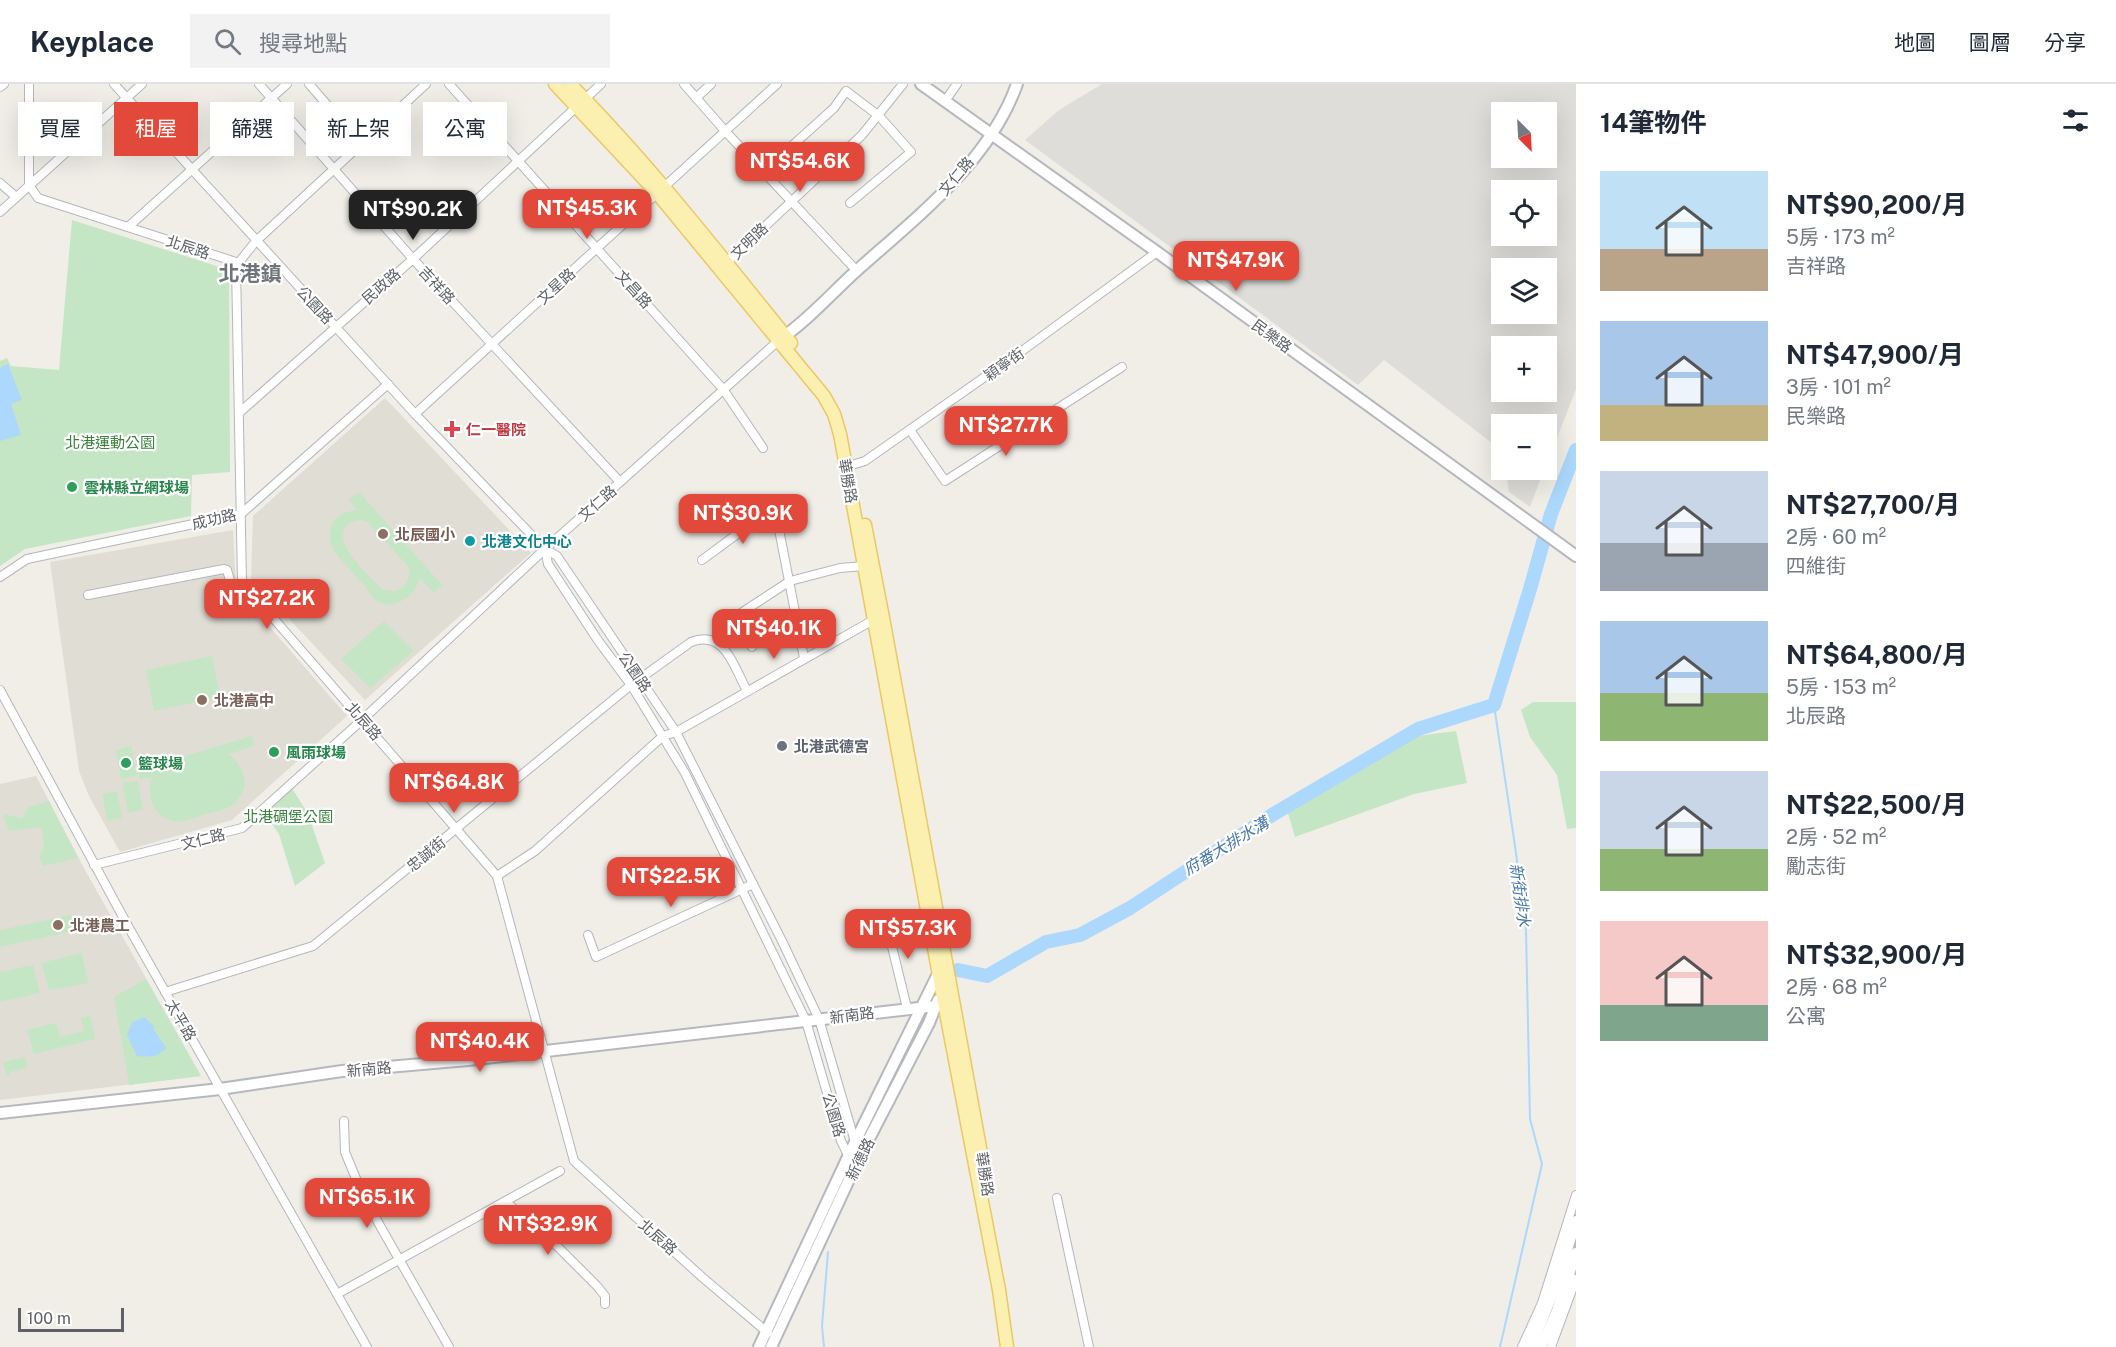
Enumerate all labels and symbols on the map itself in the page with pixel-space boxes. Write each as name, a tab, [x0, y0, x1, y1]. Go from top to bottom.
north arrow	[1491, 102, 1557, 168]
pin: NT$54.6K	[738, 142, 862, 193]
street label: 文仁路	[935, 153, 977, 199]
pin: NT$45.3K	[525, 189, 649, 240]
pin: NT$90.2K	[351, 190, 475, 241]
street label: 文明路	[727, 219, 771, 263]
street label: 北辰路	[164, 232, 212, 262]
pin: NT$47.9K	[1174, 241, 1298, 292]
district label: 北港鎮	[219, 261, 282, 286]
street label: 吉祥路	[415, 263, 459, 307]
street label: 民政路	[358, 265, 404, 307]
street label: 文星路	[534, 265, 578, 307]
street label: 文昌路	[613, 267, 655, 311]
street label: 公園路	[293, 283, 337, 327]
street label: 民樂路	[1249, 316, 1295, 356]
street label: 穎寧街	[981, 344, 1027, 384]
pin: NT$27.7K	[944, 406, 1068, 457]
marker: 仁一醫院	[443, 420, 461, 438]
place label: 仁一醫院	[466, 421, 526, 438]
park label: 北港運動公園	[65, 434, 155, 451]
street label: 華勝路	[836, 457, 860, 505]
place label: 雲林縣立網球場	[84, 479, 189, 496]
marker: 雲林縣立網球場	[65, 480, 79, 494]
street label: 文仁路	[574, 482, 620, 524]
pin: NT$30.9K	[681, 494, 805, 545]
street label: 成功路	[190, 506, 238, 532]
place label: 北辰國小	[395, 526, 456, 543]
marker: 北辰國小	[376, 527, 390, 541]
place label: 北港文化中心	[482, 533, 572, 550]
marker: 北港文化中心	[463, 534, 477, 548]
pin: NT$27.2K	[205, 579, 329, 630]
pin: NT$40.1K	[712, 609, 836, 660]
street label: 公園路	[615, 649, 655, 695]
place label: 北港高中	[214, 692, 274, 709]
marker: 北港高中	[195, 693, 209, 707]
street label: 北辰路	[343, 698, 385, 744]
place label: 北港武德宮	[794, 738, 869, 755]
marker: 北港武德宮	[775, 739, 789, 753]
place label: 風雨球場	[286, 744, 346, 761]
marker: 風雨球場	[267, 745, 281, 759]
place label: 籃球場	[138, 755, 183, 772]
marker: 籃球場	[119, 756, 133, 770]
pin: NT$64.8K	[392, 763, 516, 814]
park label: 北港碉堡公園	[243, 808, 333, 825]
water label: 府番大排水溝	[1180, 812, 1274, 879]
street label: 文仁路	[179, 825, 227, 853]
street label: 忠誠街	[403, 833, 449, 875]
pin: NT$22.5K	[609, 857, 733, 908]
water label: 新街排水	[1506, 862, 1534, 929]
pin: NT$57.3K	[846, 909, 970, 960]
place label: 北港農工	[70, 917, 130, 934]
marker: 北港農工	[51, 918, 65, 932]
street label: 太平路	[162, 996, 200, 1044]
street label: 新南路	[829, 1004, 875, 1026]
pin: NT$40.4K	[418, 1022, 542, 1073]
street label: 新南路	[346, 1059, 392, 1079]
street label: 公園路	[819, 1091, 849, 1139]
street label: 新德路	[842, 1135, 878, 1183]
street label: 華勝路	[973, 1150, 997, 1198]
pin: NT$65.1K	[305, 1178, 429, 1229]
pin: NT$32.9K	[486, 1205, 610, 1256]
street label: 北辰路	[636, 1216, 680, 1258]
scale bar	[18, 1305, 124, 1332]

